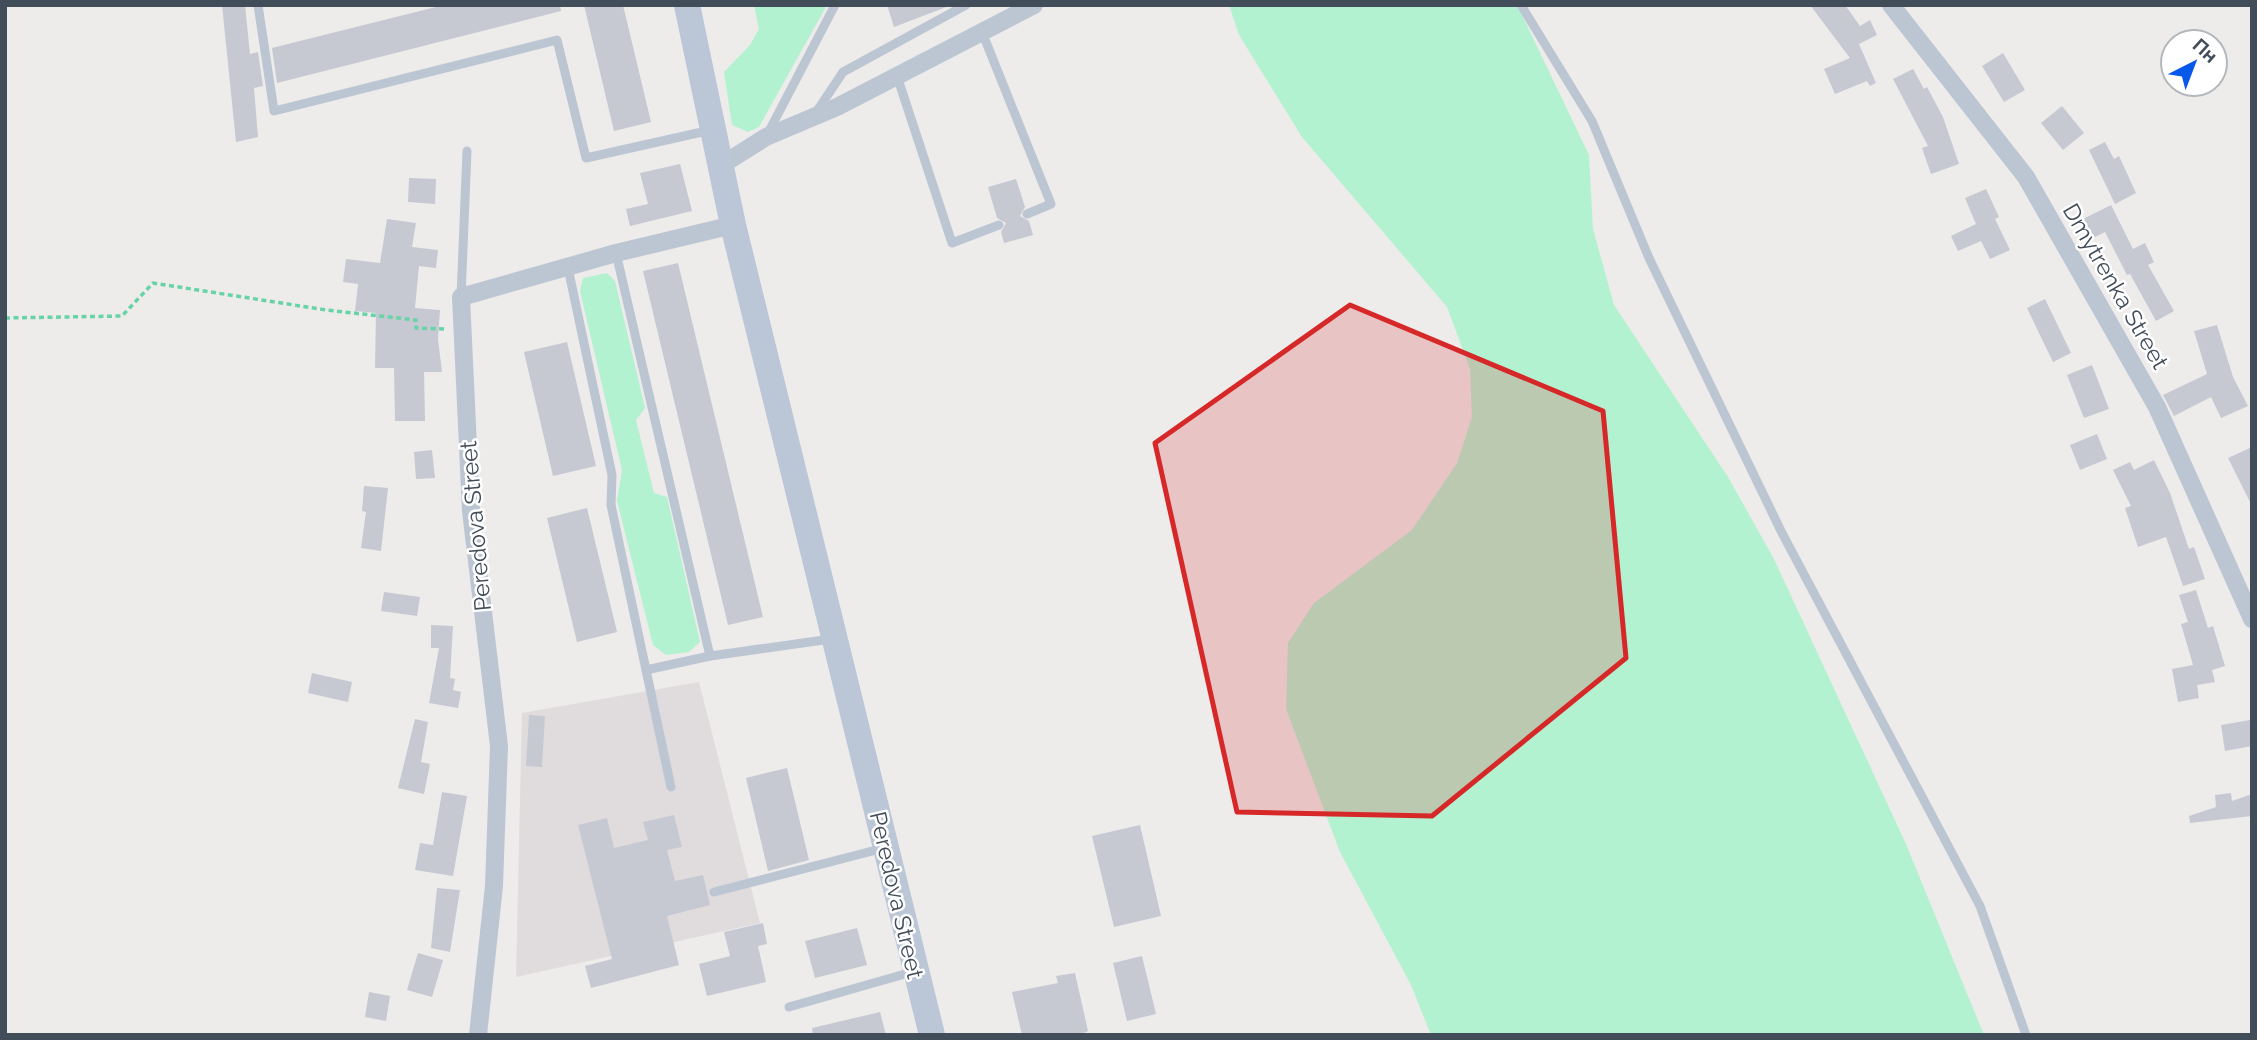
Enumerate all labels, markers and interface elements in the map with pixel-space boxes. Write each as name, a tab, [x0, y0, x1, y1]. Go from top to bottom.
north arrow	[2159, 28, 2229, 98]
text: Пн	[2189, 34, 2222, 67]
street label: Dmytrenka Street	[2058, 199, 2174, 374]
street label: Peredova Street	[454, 440, 496, 612]
street label: Peredova Street	[865, 809, 929, 981]

